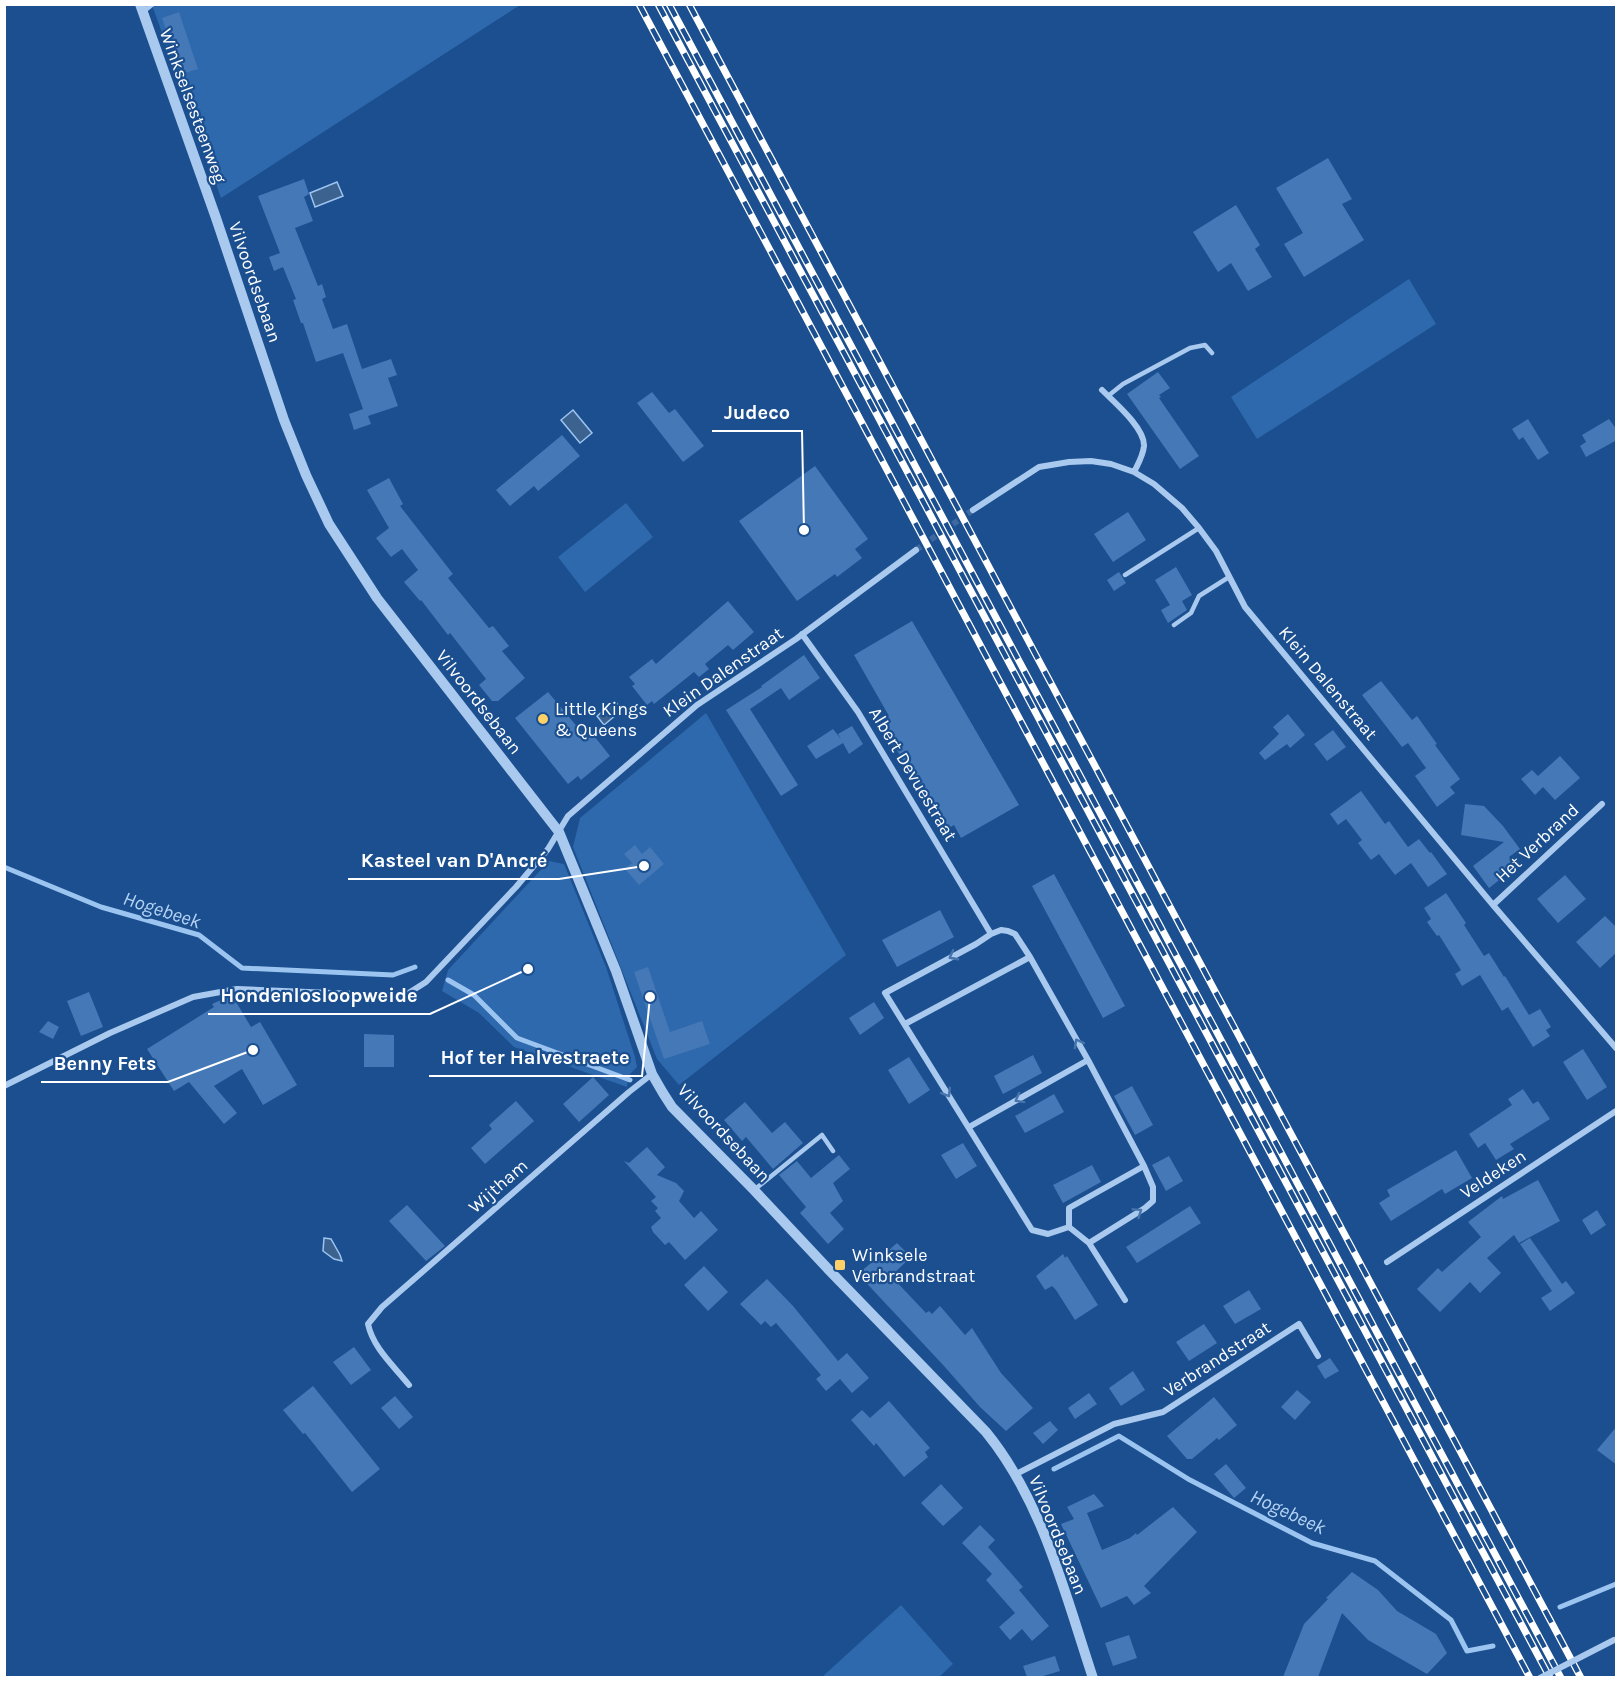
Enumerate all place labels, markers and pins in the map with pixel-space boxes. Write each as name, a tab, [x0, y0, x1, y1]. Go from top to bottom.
callout: Judeco	[712, 393, 802, 431]
place label: Little Kings & Queens	[555, 698, 648, 741]
marker: Little Kings & Queens	[536, 712, 550, 726]
callout: Kasteel van D'Ancré	[348, 841, 559, 879]
callout: Hondenlosloopweide	[208, 976, 430, 1014]
callout: Hof ter Halvestraete	[429, 1038, 642, 1076]
callout: Benny Fets	[41, 1044, 168, 1082]
place label: Winksele Verbrandstraat	[852, 1244, 975, 1287]
marker: Winksele Verbrandstraat	[833, 1258, 847, 1272]

